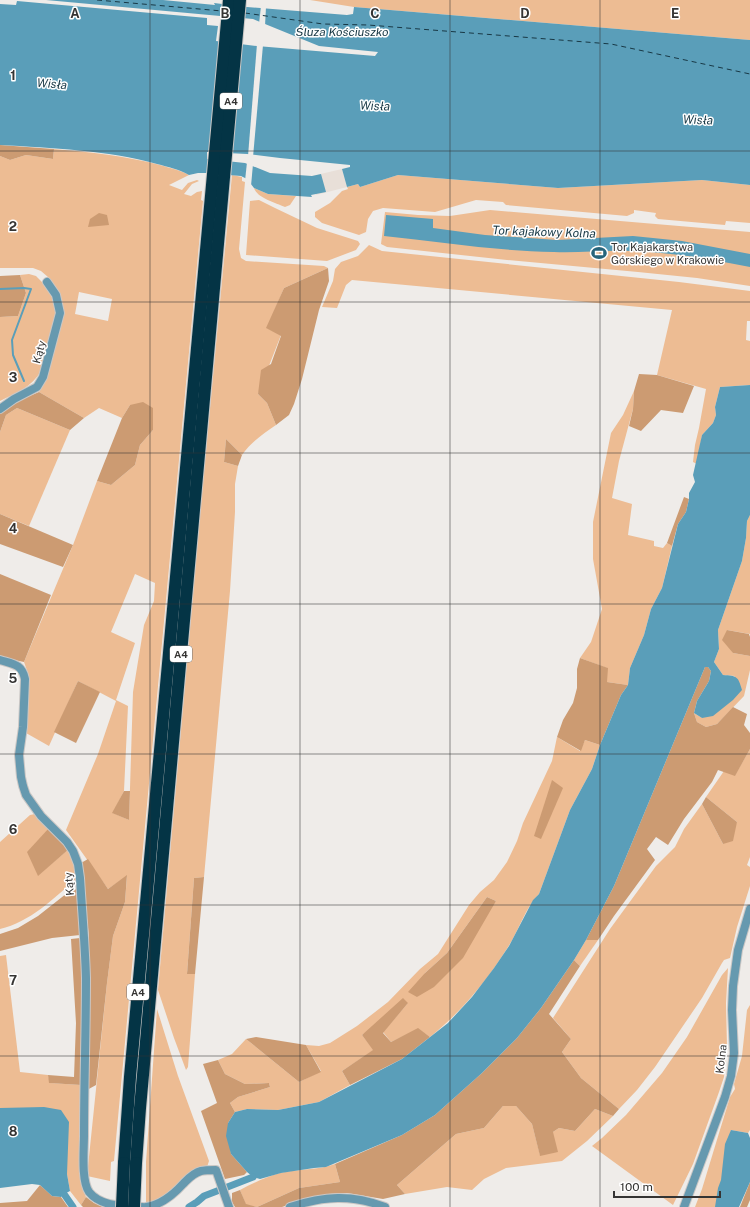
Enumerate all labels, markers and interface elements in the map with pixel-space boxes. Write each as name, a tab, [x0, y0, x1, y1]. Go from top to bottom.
text: A	[70, 6, 80, 21]
text: B	[221, 6, 230, 21]
text: C	[370, 6, 380, 21]
text: D	[520, 6, 530, 21]
text: E	[671, 6, 679, 21]
water label: Śluza Kościuszko	[296, 25, 389, 39]
text: 1	[10, 68, 16, 83]
water label: Wisła	[36, 76, 68, 92]
road number: A4	[220, 93, 242, 109]
water label: Wisła	[360, 98, 390, 114]
water label: Wisła	[683, 112, 713, 128]
text: 2	[9, 219, 17, 234]
water label: Tor kajakowy Kolna	[492, 223, 596, 241]
place label: Tor Kajakarstwa Górskiego w Krakowie	[611, 241, 724, 266]
sports icon: Tor Kajakarstwa Górskiego w Krakowie	[590, 244, 608, 262]
street label: Kąty	[30, 339, 48, 365]
text: 3	[9, 370, 18, 385]
text: 4	[9, 521, 18, 536]
road number: A4	[170, 646, 192, 662]
text: 5	[9, 671, 18, 686]
text: 6	[9, 822, 18, 837]
street label: Kąty	[62, 872, 76, 896]
text: 7	[9, 973, 17, 988]
road number: A4	[127, 984, 149, 1000]
street label: Kolna	[713, 1044, 729, 1074]
text: 8	[9, 1124, 18, 1139]
scale bar	[614, 1173, 720, 1199]
text: 100 m	[620, 1180, 653, 1194]

